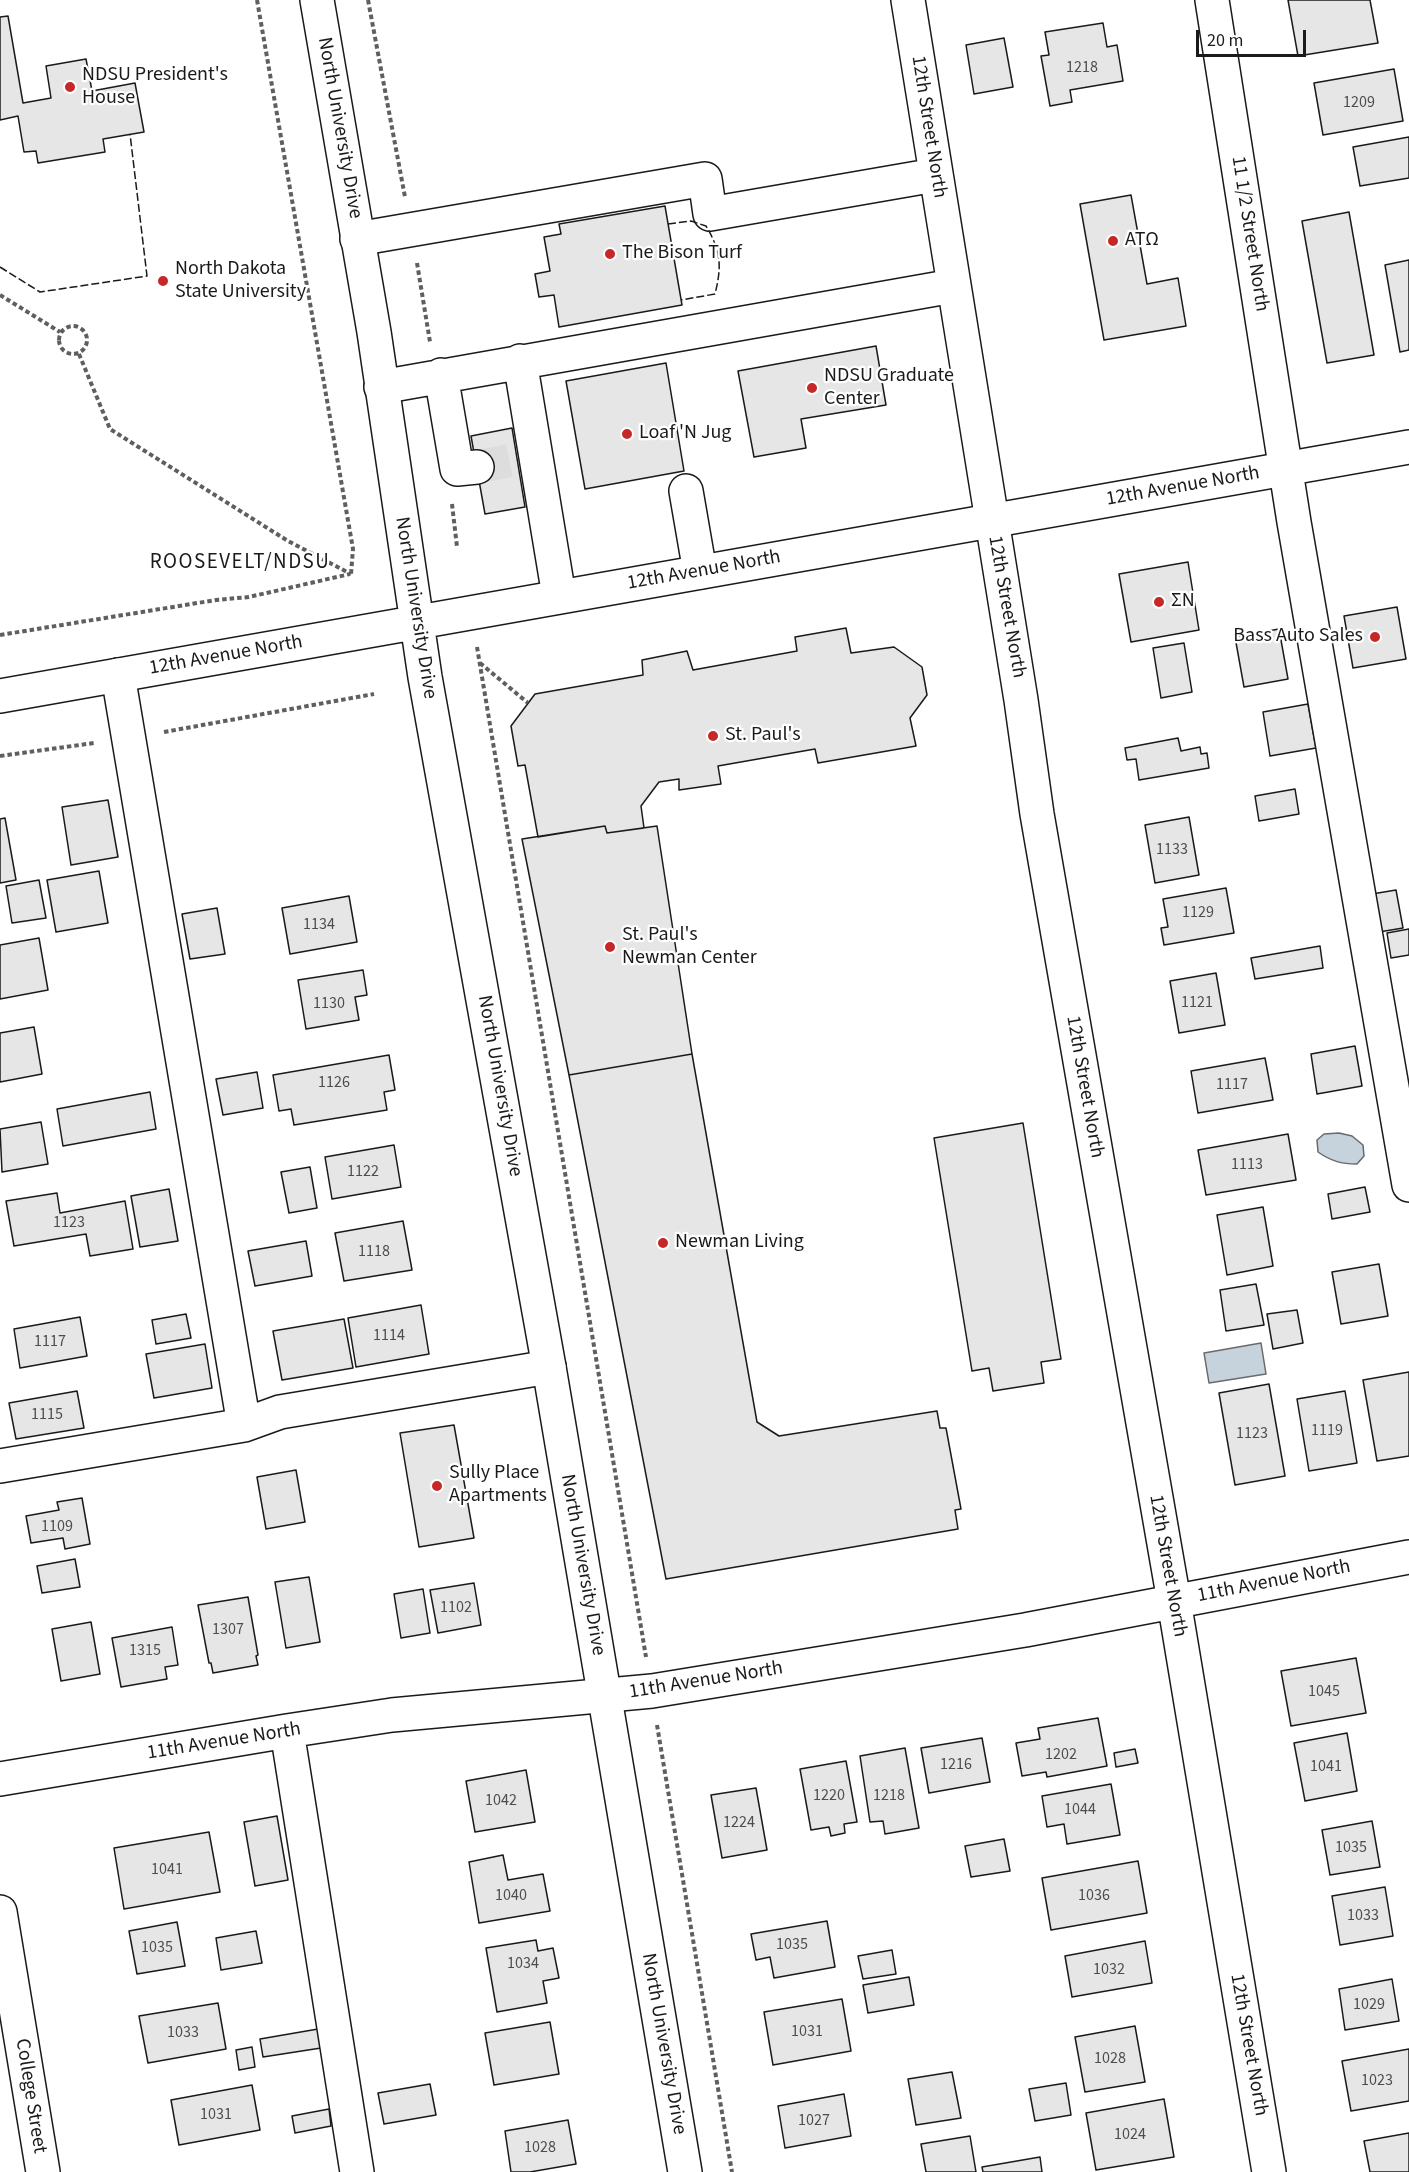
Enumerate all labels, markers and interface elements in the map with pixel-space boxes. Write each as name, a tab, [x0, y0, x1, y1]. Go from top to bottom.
scale bar	[1199, 18, 1308, 56]
text: 20 m	[1207, 28, 1243, 53]
street label: North University Drive	[311, 35, 367, 221]
street label: 12th Street North	[905, 54, 951, 200]
house number: 1218	[1066, 58, 1098, 78]
place label: NDSU President's House	[82, 64, 228, 111]
marker: NDSU President's House	[63, 80, 77, 94]
house number: 1209	[1343, 93, 1375, 113]
street label: 11 1/2 Street North	[1225, 154, 1273, 314]
place label: ΑΤΩ	[1125, 229, 1159, 253]
marker: ΑΤΩ	[1106, 234, 1120, 248]
place label: The Bison Turf	[622, 242, 742, 266]
marker: The Bison Turf	[603, 247, 617, 261]
place label: North Dakota State University	[175, 258, 306, 305]
marker: North Dakota State University	[156, 274, 170, 288]
place label: NDSU Graduate Center	[824, 365, 954, 412]
marker: NDSU Graduate Center	[805, 381, 819, 395]
place label: Loaf 'N Jug	[639, 422, 731, 446]
marker: Loaf 'N Jug	[620, 427, 634, 441]
street label: 12th Avenue North	[1104, 462, 1262, 512]
street label: North University Drive	[389, 515, 441, 701]
street label: 12th Street North	[982, 534, 1030, 680]
street label: 12th Avenue North	[625, 546, 783, 596]
district label: ROOSEVELT/NDSU	[150, 550, 330, 576]
place label: ΣΝ	[1171, 590, 1195, 614]
marker: ΣΝ	[1152, 595, 1166, 609]
place label: Bass Auto Sales	[1233, 625, 1363, 649]
marker: Bass Auto Sales	[1368, 630, 1382, 644]
street label: 12th Avenue North	[147, 631, 305, 681]
place label: St. Paul's	[725, 724, 801, 748]
marker: St. Paul's	[706, 729, 720, 743]
house number: 1133	[1156, 840, 1188, 860]
house number: 1129	[1182, 903, 1214, 923]
house number: 1134	[303, 915, 335, 935]
place label: St. Paul's Newman Center	[622, 924, 757, 971]
marker: St. Paul's Newman Center	[603, 940, 617, 954]
street label: North University Drive	[471, 993, 527, 1179]
house number: 1121	[1181, 993, 1213, 1013]
house number: 1130	[313, 994, 345, 1014]
street label: 12th Street North	[1060, 1014, 1108, 1160]
house number: 1126	[318, 1073, 350, 1093]
house number: 1117	[1216, 1075, 1248, 1095]
house number: 1113	[1231, 1155, 1263, 1175]
house number: 1122	[347, 1162, 379, 1182]
house number: 1123	[53, 1213, 85, 1233]
place label: Newman Living	[675, 1231, 804, 1255]
marker: Newman Living	[656, 1236, 670, 1250]
house number: 1118	[358, 1242, 390, 1262]
house number: 1114	[373, 1326, 405, 1346]
house number: 1117	[34, 1332, 66, 1352]
house number: 1115	[31, 1405, 63, 1425]
house number: 1119	[1311, 1421, 1343, 1441]
house number: 1123	[1236, 1424, 1268, 1444]
place label: Sully Place Apartments	[449, 1462, 547, 1509]
street label: North University Drive	[554, 1472, 610, 1658]
marker: Sully Place Apartments	[430, 1479, 444, 1493]
street label: 12th Street North	[1143, 1493, 1191, 1639]
house number: 1109	[41, 1517, 73, 1537]
street label: 11th Avenue North	[1195, 1555, 1353, 1609]
house number: 1102	[440, 1598, 472, 1618]
house number: 1307	[212, 1620, 244, 1640]
house number: 1315	[129, 1641, 161, 1661]
street label: 11th Avenue North	[627, 1657, 785, 1705]
house number: 1045	[1308, 1682, 1340, 1702]
street label: 11th Avenue North	[145, 1718, 303, 1766]
house number: 1202	[1045, 1745, 1077, 1765]
house number: 1216	[940, 1755, 972, 1775]
house number: 1041	[1310, 1757, 1342, 1777]
house number: 1220	[813, 1786, 845, 1806]
house number: 1218	[873, 1786, 905, 1806]
house number: 1042	[485, 1791, 517, 1811]
house number: 1044	[1064, 1800, 1096, 1820]
house number: 1224	[723, 1813, 755, 1833]
house number: 1035	[1335, 1838, 1367, 1858]
house number: 1041	[151, 1860, 183, 1880]
house number: 1040	[495, 1886, 527, 1906]
house number: 1036	[1078, 1886, 1110, 1906]
house number: 1033	[1347, 1906, 1379, 1926]
house number: 1035	[776, 1935, 808, 1955]
house number: 1035	[141, 1938, 173, 1958]
street label: North University Drive	[635, 1951, 691, 2137]
house number: 1034	[507, 1954, 539, 1974]
house number: 1032	[1093, 1960, 1125, 1980]
street label: 12th Street North	[1224, 1972, 1272, 2118]
house number: 1029	[1353, 1995, 1385, 2015]
house number: 1031	[791, 2022, 823, 2042]
house number: 1033	[167, 2023, 199, 2043]
street label: College Street	[9, 2037, 51, 2155]
house number: 1028	[1094, 2049, 1126, 2069]
house number: 1023	[1361, 2071, 1393, 2091]
house number: 1031	[200, 2105, 232, 2125]
house number: 1027	[798, 2111, 830, 2131]
house number: 1024	[1114, 2125, 1146, 2145]
house number: 1028	[524, 2138, 556, 2158]

